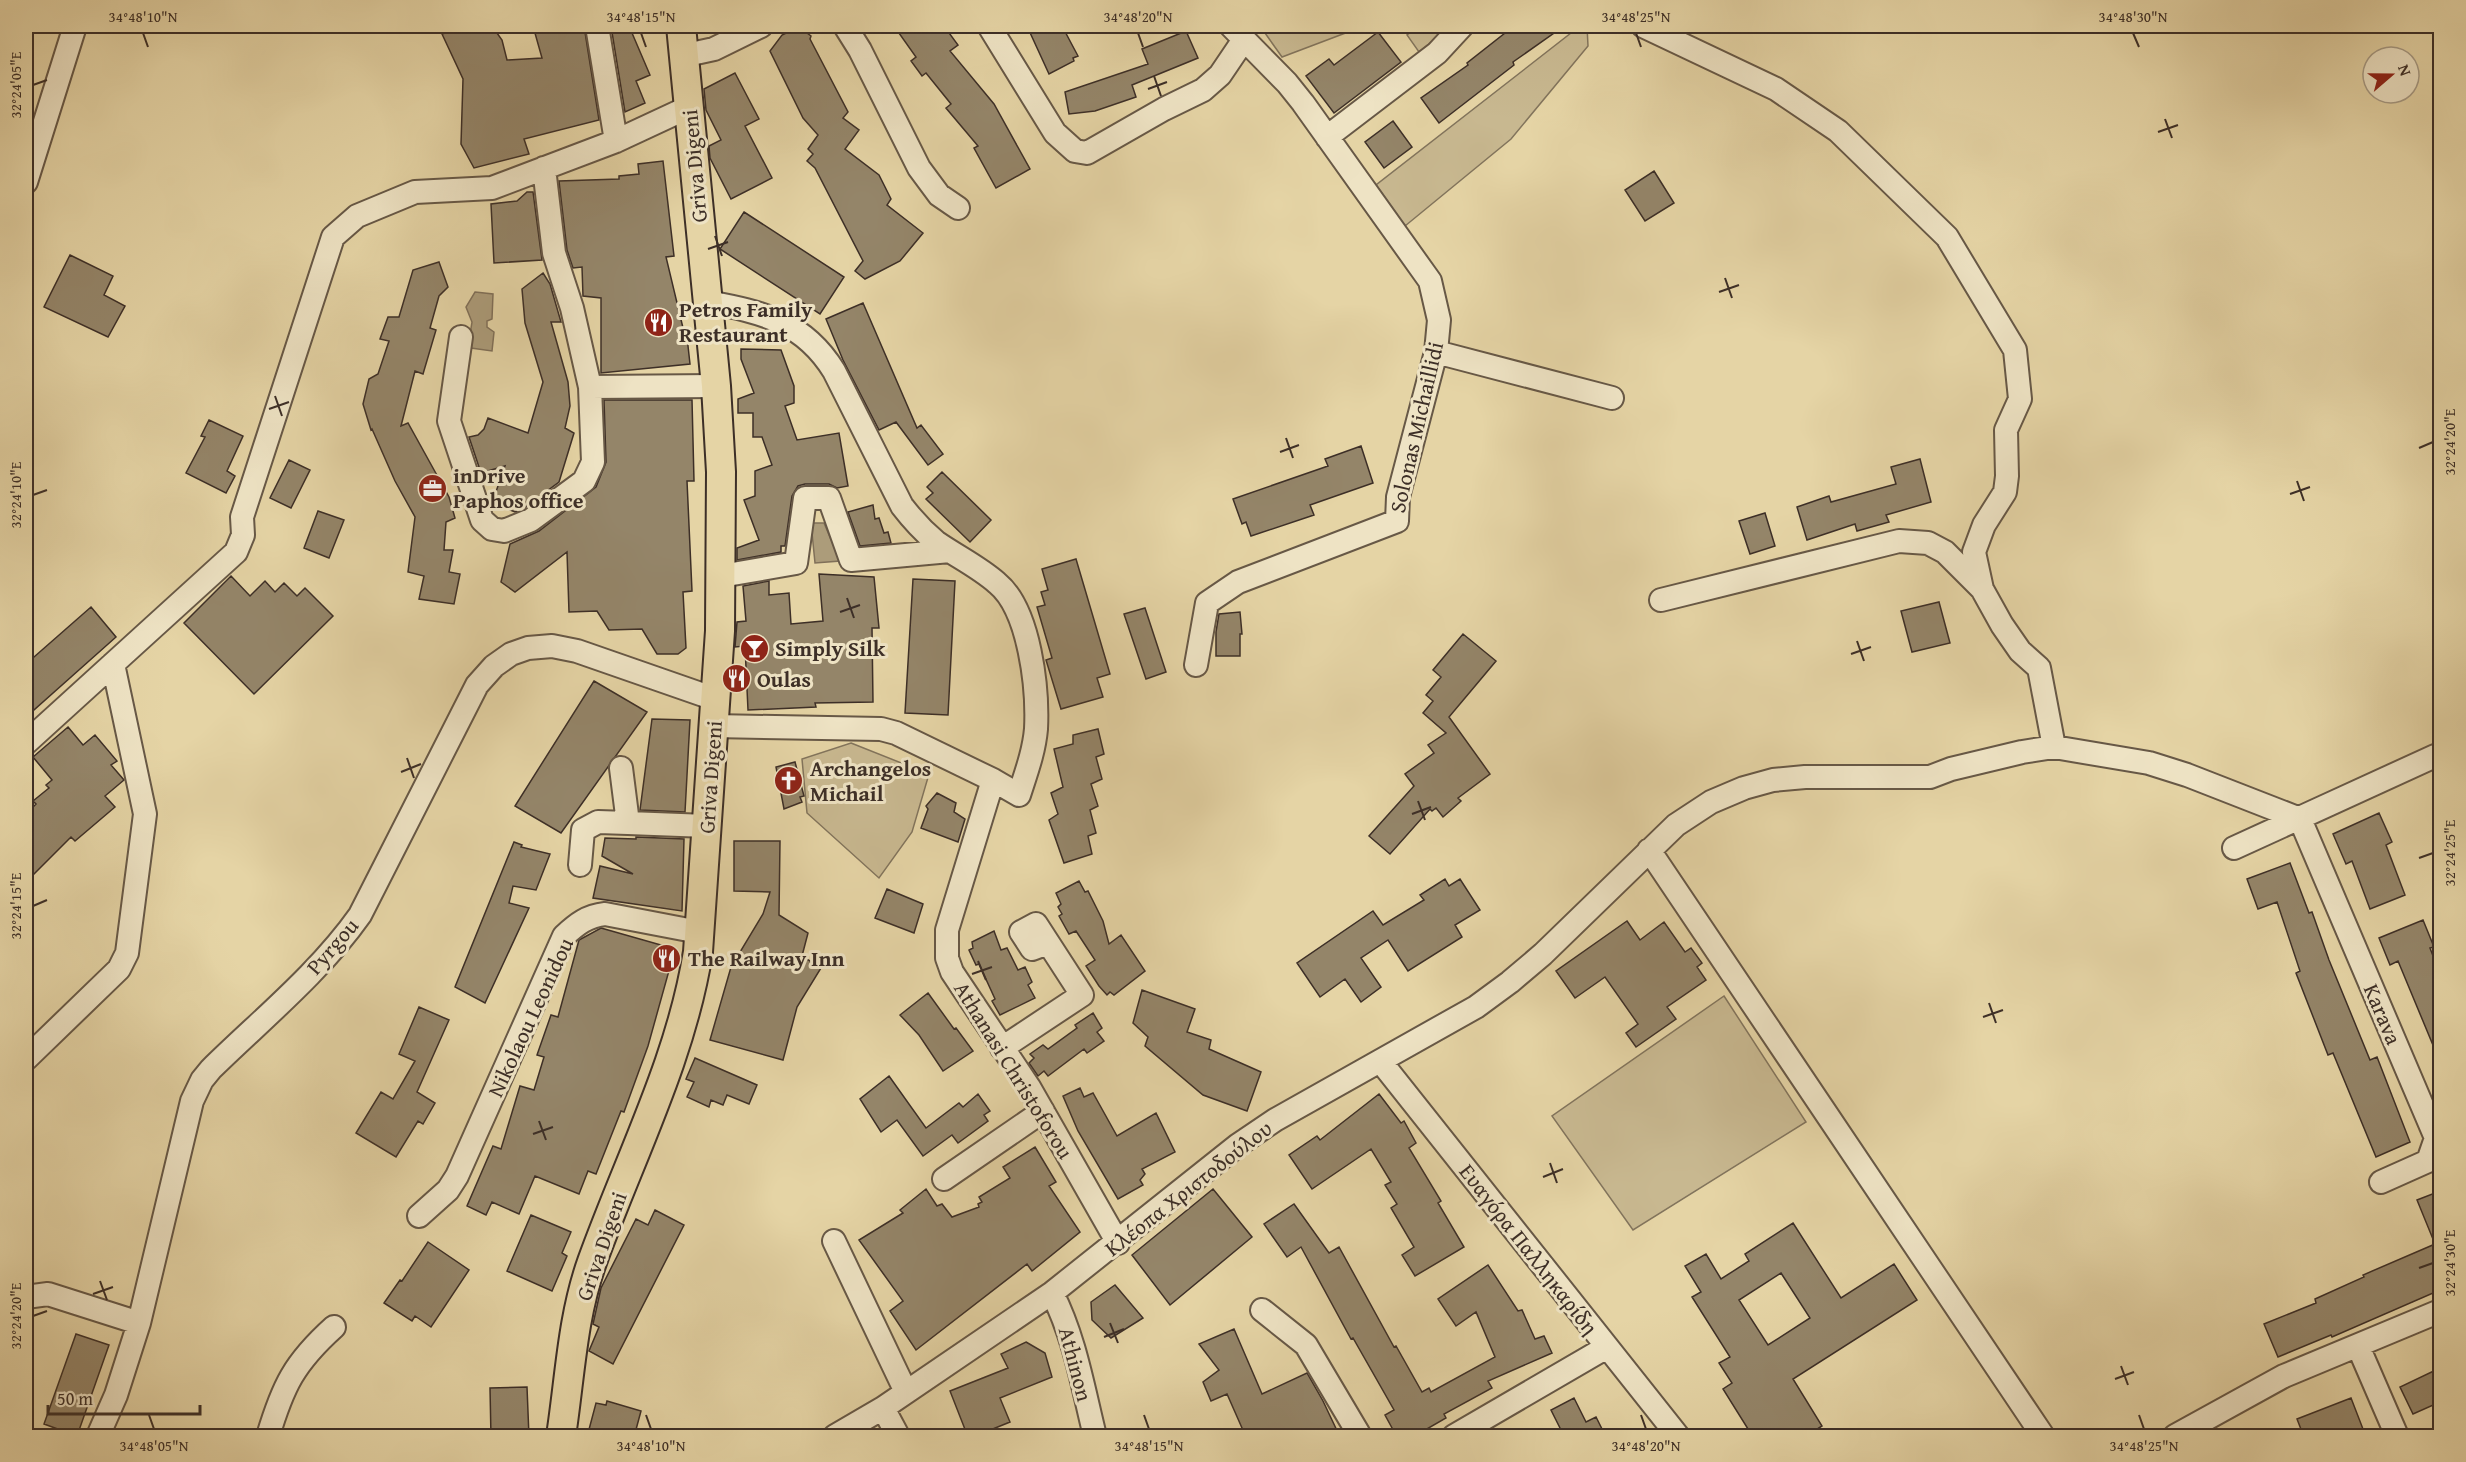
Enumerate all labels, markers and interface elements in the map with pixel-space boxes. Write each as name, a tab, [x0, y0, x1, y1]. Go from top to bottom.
text: 34°48'10"N	[109, 6, 178, 27]
text: 34°48'15"N	[607, 6, 676, 27]
text: 34°48'20"N	[1104, 6, 1173, 27]
text: 34°48'25"N	[1602, 6, 1671, 27]
text: 34°48'30"N	[2099, 6, 2168, 27]
north arrow	[2361, 45, 2421, 105]
text: 32°24'05"E	[5, 51, 26, 118]
text: N	[2392, 61, 2418, 79]
street label: Griva Digeni	[673, 108, 715, 224]
place label: Petros Family Restaurant	[679, 293, 813, 350]
restaurant icon: Petros Family Restaurant	[642, 306, 674, 338]
street label: Solonas Michaillidi	[1381, 338, 1451, 516]
text: 32°24'20"E	[2439, 408, 2460, 475]
place label: inDrive Paphos office	[453, 459, 584, 516]
text: 32°24'10"E	[5, 461, 26, 528]
office icon: inDrive Paphos office	[416, 472, 448, 504]
bar icon: Simply Silk	[738, 632, 770, 664]
place label: Simply Silk	[775, 632, 886, 664]
restaurant icon: Oulas	[720, 663, 752, 695]
place label: Oulas	[757, 663, 811, 695]
street label: Griva Digeni	[690, 719, 730, 835]
place label: Archangelos Michail	[810, 752, 931, 809]
church icon: Archangelos Michail	[773, 765, 805, 797]
text: 32°24'25"E	[2439, 819, 2460, 886]
text: 32°24'15"E	[5, 872, 26, 939]
street label: Pyrgou	[298, 911, 366, 981]
street label: Nikolaou Leonidou	[479, 932, 581, 1102]
restaurant icon: The Railway Inn	[651, 942, 683, 974]
place label: The Railway Inn	[688, 942, 845, 974]
street label: Athanasi Christoforou	[946, 975, 1082, 1165]
street label: Karava	[2356, 979, 2410, 1050]
street label: Κλέοπα Χριστοδούλου	[1097, 1112, 1279, 1264]
street label: Ευαγόρα Παλληκαρίδη	[1452, 1157, 1606, 1341]
street label: Griva Digeni	[567, 1187, 635, 1305]
text: 32°24'30"E	[2439, 1229, 2460, 1296]
text: 32°24'20"E	[5, 1282, 26, 1349]
street label: Athinon	[1051, 1323, 1101, 1405]
scale bar	[48, 1378, 200, 1416]
text: 50 m	[57, 1385, 93, 1412]
text: 34°48'05"N	[120, 1435, 189, 1456]
text: 34°48'10"N	[617, 1435, 686, 1456]
text: 34°48'15"N	[1115, 1435, 1184, 1456]
text: 34°48'20"N	[1612, 1435, 1681, 1456]
text: 34°48'25"N	[2110, 1435, 2179, 1456]

